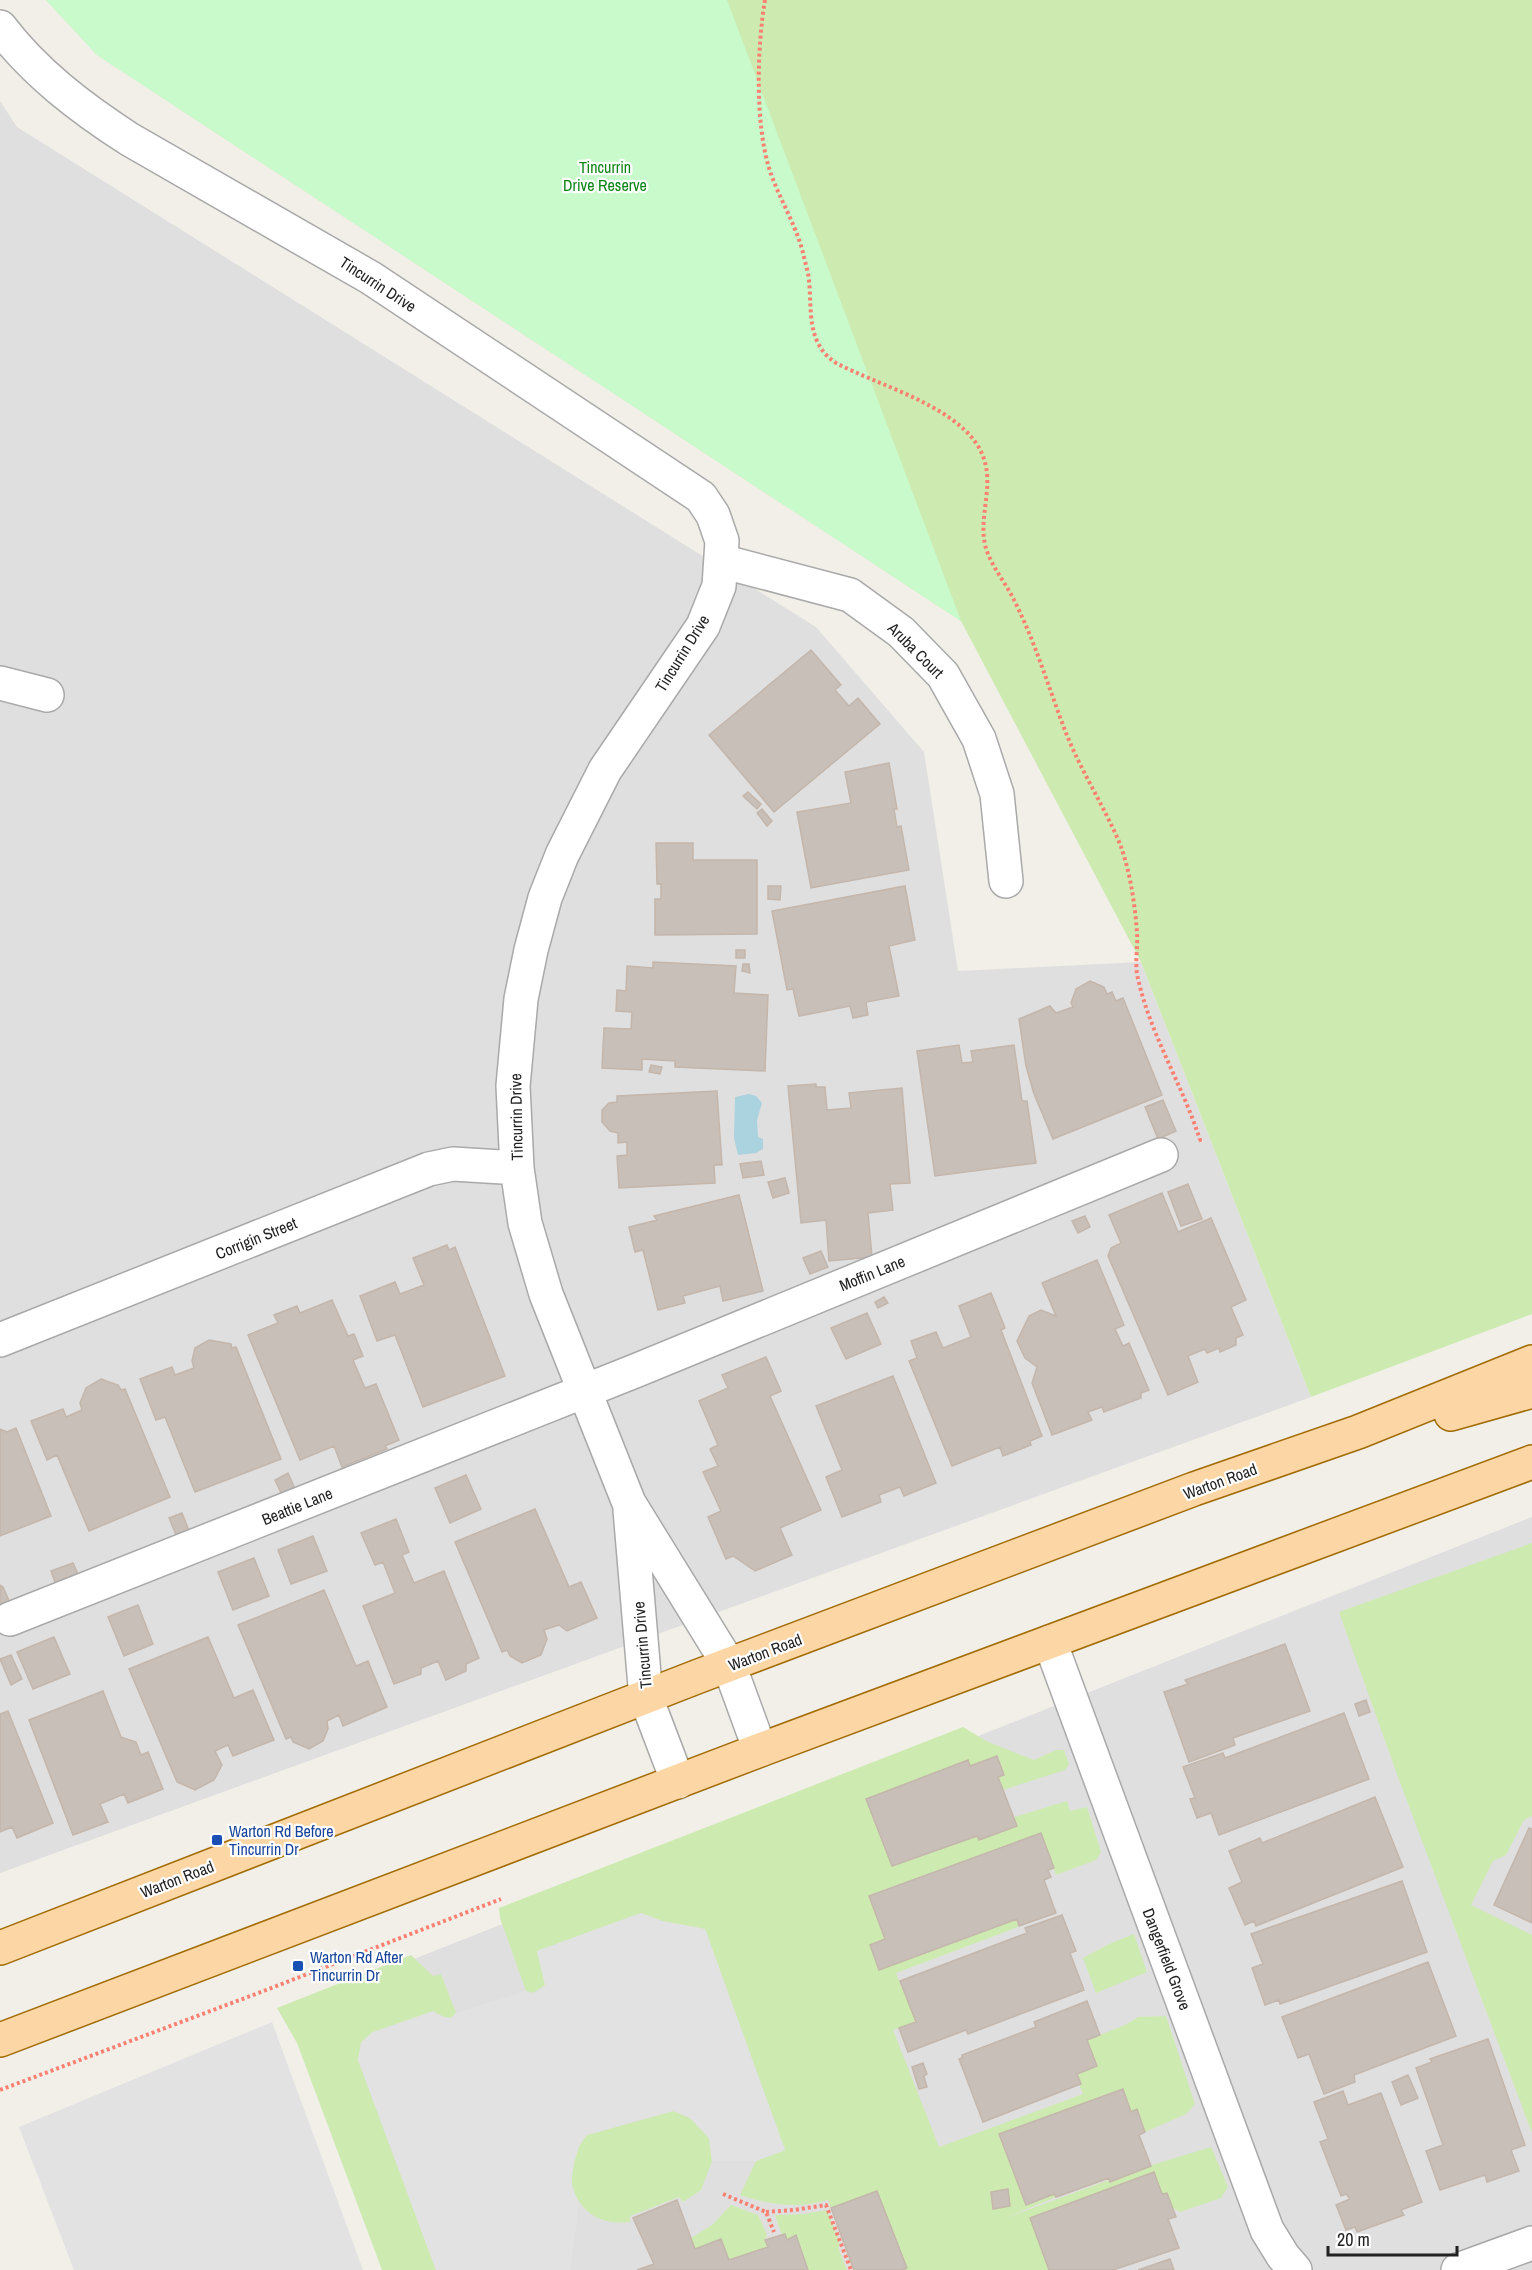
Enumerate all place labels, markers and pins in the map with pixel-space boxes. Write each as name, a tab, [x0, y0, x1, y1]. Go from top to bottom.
place label: Warton Rd Before Tincurrin Dr	[229, 1820, 334, 1860]
marker: Warton Rd Before Tincurrin Dr	[210, 1833, 224, 1847]
place label: Warton Rd After Tincurrin Dr	[310, 1946, 403, 1986]
marker: Warton Rd After Tincurrin Dr	[291, 1959, 305, 1973]

